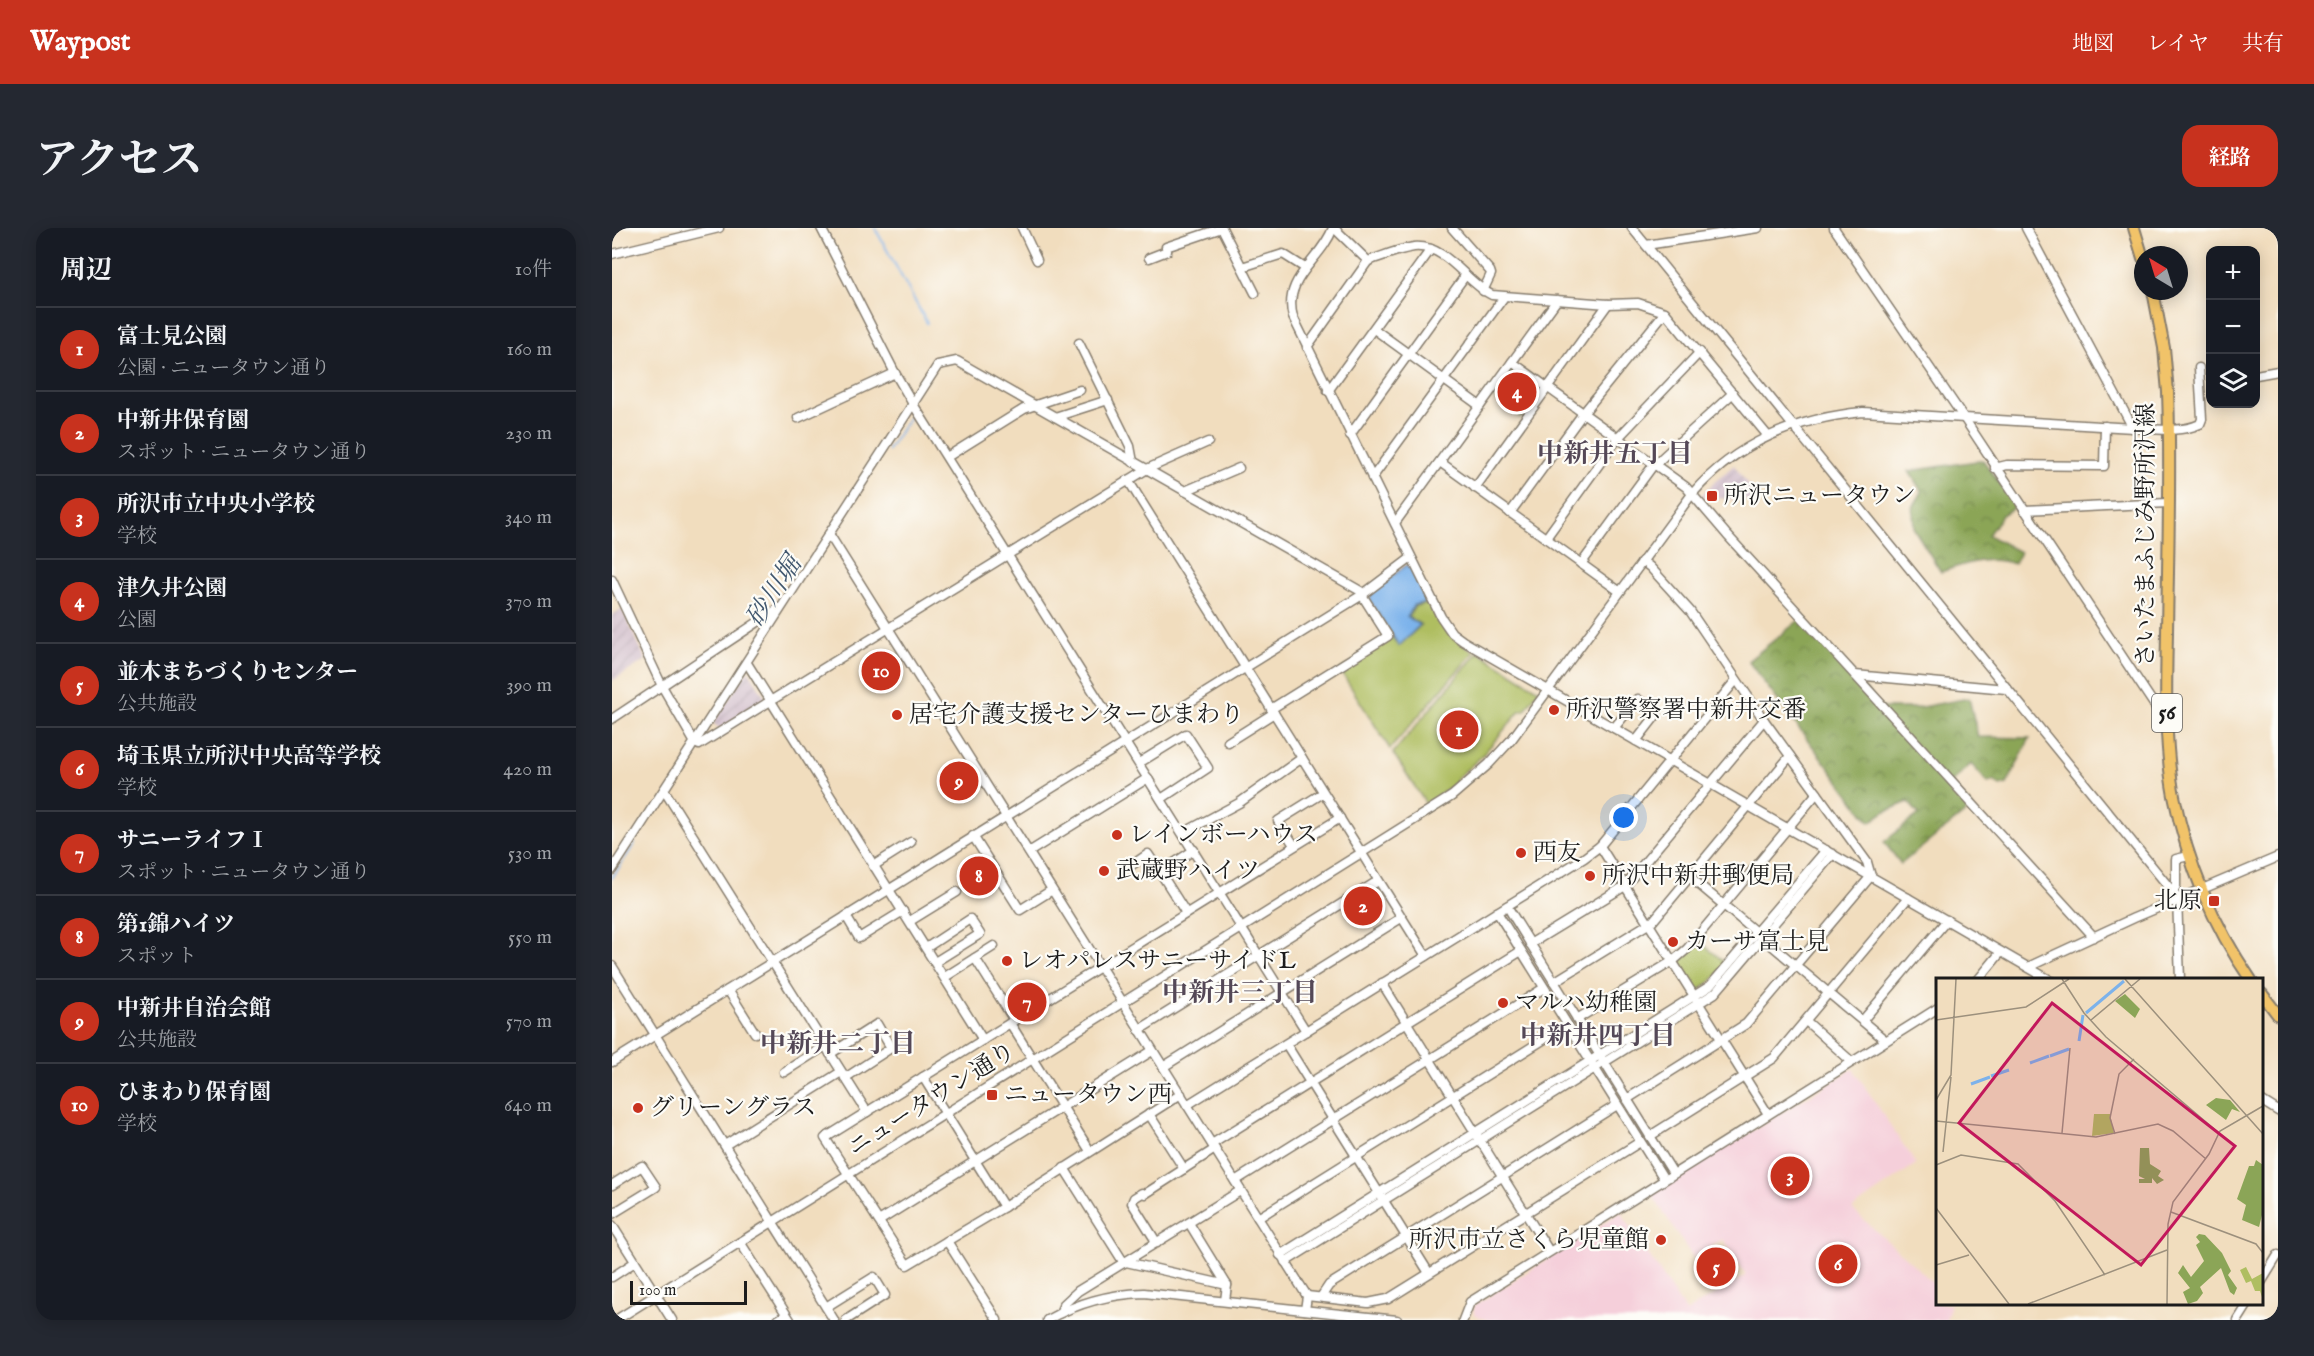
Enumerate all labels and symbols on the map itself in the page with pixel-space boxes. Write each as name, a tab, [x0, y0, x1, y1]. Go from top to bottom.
north arrow	[2134, 246, 2188, 300]
pin: 4	[1498, 370, 1536, 414]
street label: さいたまふじみ野所沢線	[2131, 403, 2162, 667]
district label: 中新井五丁目	[1537, 438, 1693, 471]
place label: 所沢ニュータウン	[1724, 481, 1916, 512]
marker: 所沢ニュータウン	[1705, 489, 1719, 503]
water label: 砂川堀	[739, 547, 811, 634]
pin: 10	[862, 648, 900, 694]
road number: 56	[2152, 694, 2182, 732]
place label: 所沢警察署中新井交番	[1566, 695, 1806, 726]
place label: 居宅介護支援センターひまわり	[909, 700, 1244, 731]
marker: 所沢警察署中新井交番	[1547, 703, 1561, 717]
marker: 居宅介護支援センターひまわり	[890, 708, 904, 722]
pin: 1	[1440, 708, 1478, 752]
pin: 9	[940, 758, 978, 804]
your location	[1609, 803, 1638, 832]
place label: レインボーハウス	[1129, 820, 1318, 851]
marker: レインボーハウス	[1110, 828, 1124, 842]
place label: 西友	[1533, 838, 1581, 869]
marker: 西友	[1514, 846, 1528, 860]
pin: 8	[960, 854, 998, 898]
place label: 武蔵野ハイツ	[1116, 856, 1260, 887]
place label: 所沢中新井郵便局	[1602, 861, 1794, 892]
marker: 武蔵野ハイツ	[1097, 864, 1111, 878]
marker: 所沢中新井郵便局	[1583, 869, 1597, 883]
pin: 2	[1344, 884, 1383, 928]
place label: 北原	[2154, 886, 2202, 917]
marker: 北原	[2207, 894, 2221, 908]
place label: カーサ富士見	[1685, 927, 1829, 958]
marker: カーサ富士見	[1666, 935, 1680, 949]
place label: レオパレスサニーサイドL	[1019, 946, 1297, 977]
marker: レオパレスサニーサイドL	[1000, 954, 1014, 968]
district label: 中新井三丁目	[1162, 977, 1318, 1010]
inset map	[1936, 978, 2263, 1305]
pin: 7	[1008, 980, 1046, 1024]
place label: マルハ幼稚園	[1515, 988, 1657, 1019]
marker: マルハ幼稚園	[1496, 996, 1510, 1010]
district label: 中新井四丁目	[1520, 1020, 1676, 1053]
district label: 中新井二丁目	[760, 1028, 916, 1061]
street label: ニュータウン通り	[842, 1036, 1022, 1164]
place label: ニュータウン西	[1004, 1080, 1172, 1111]
marker: ニュータウン西	[985, 1088, 999, 1102]
place label: グリーングラス	[650, 1093, 816, 1124]
marker: グリーングラス	[631, 1101, 645, 1115]
pin: 3	[1770, 1154, 1810, 1198]
place label: 所沢市立さくら児童館	[1409, 1225, 1649, 1256]
marker: 所沢市立さくら児童館	[1654, 1233, 1668, 1247]
pin: 6	[1818, 1242, 1858, 1286]
pin: 5	[1696, 1244, 1736, 1290]
scale bar	[630, 1278, 747, 1306]

